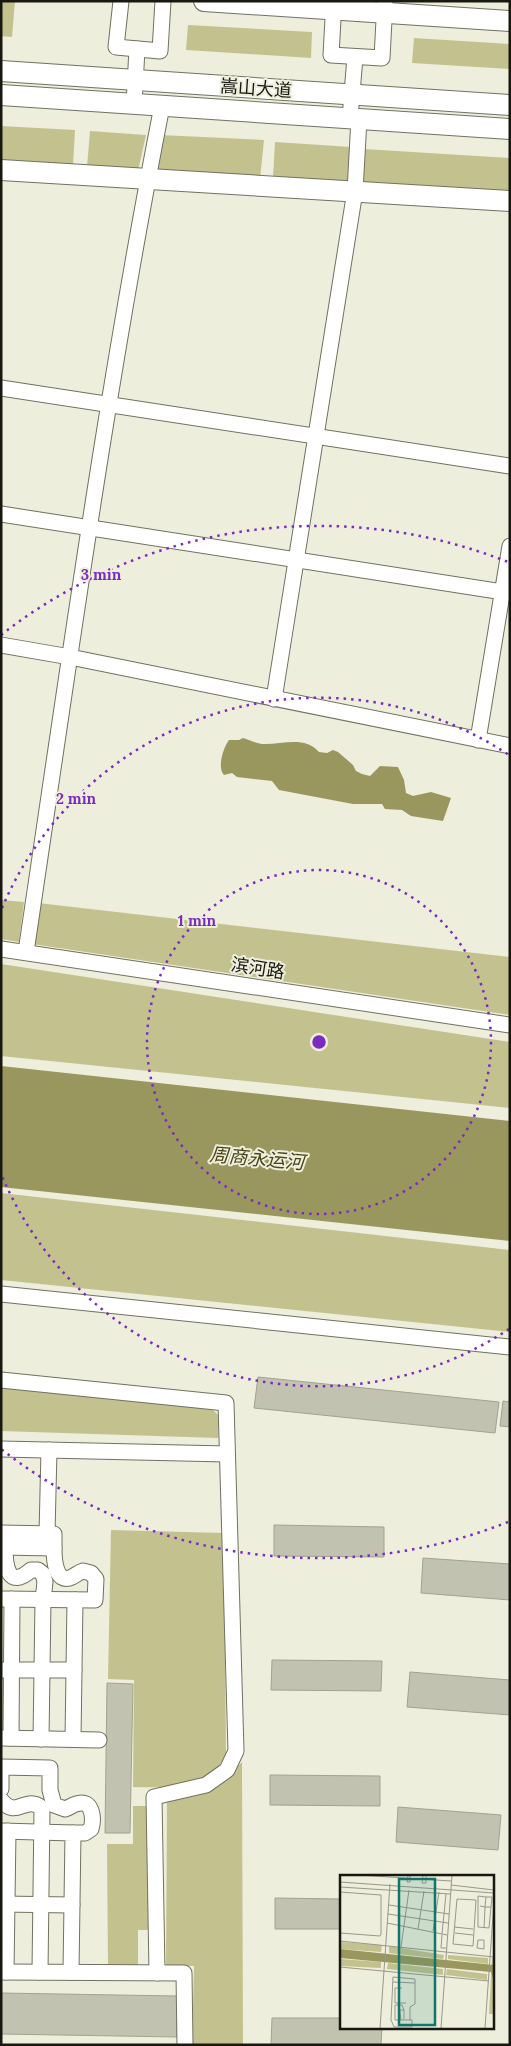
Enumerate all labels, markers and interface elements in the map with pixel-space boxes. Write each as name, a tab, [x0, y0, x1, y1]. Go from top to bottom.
street label: 嵩山大道	[219, 74, 293, 102]
text: 3 min	[81, 565, 122, 584]
text: 2 min	[56, 789, 97, 808]
text: 1 min	[178, 911, 217, 930]
street label: 滨河路	[230, 952, 286, 984]
centre of rings	[310, 1033, 328, 1051]
water label: 周商永运河	[209, 1142, 309, 1174]
inset map	[340, 1875, 494, 2028]

